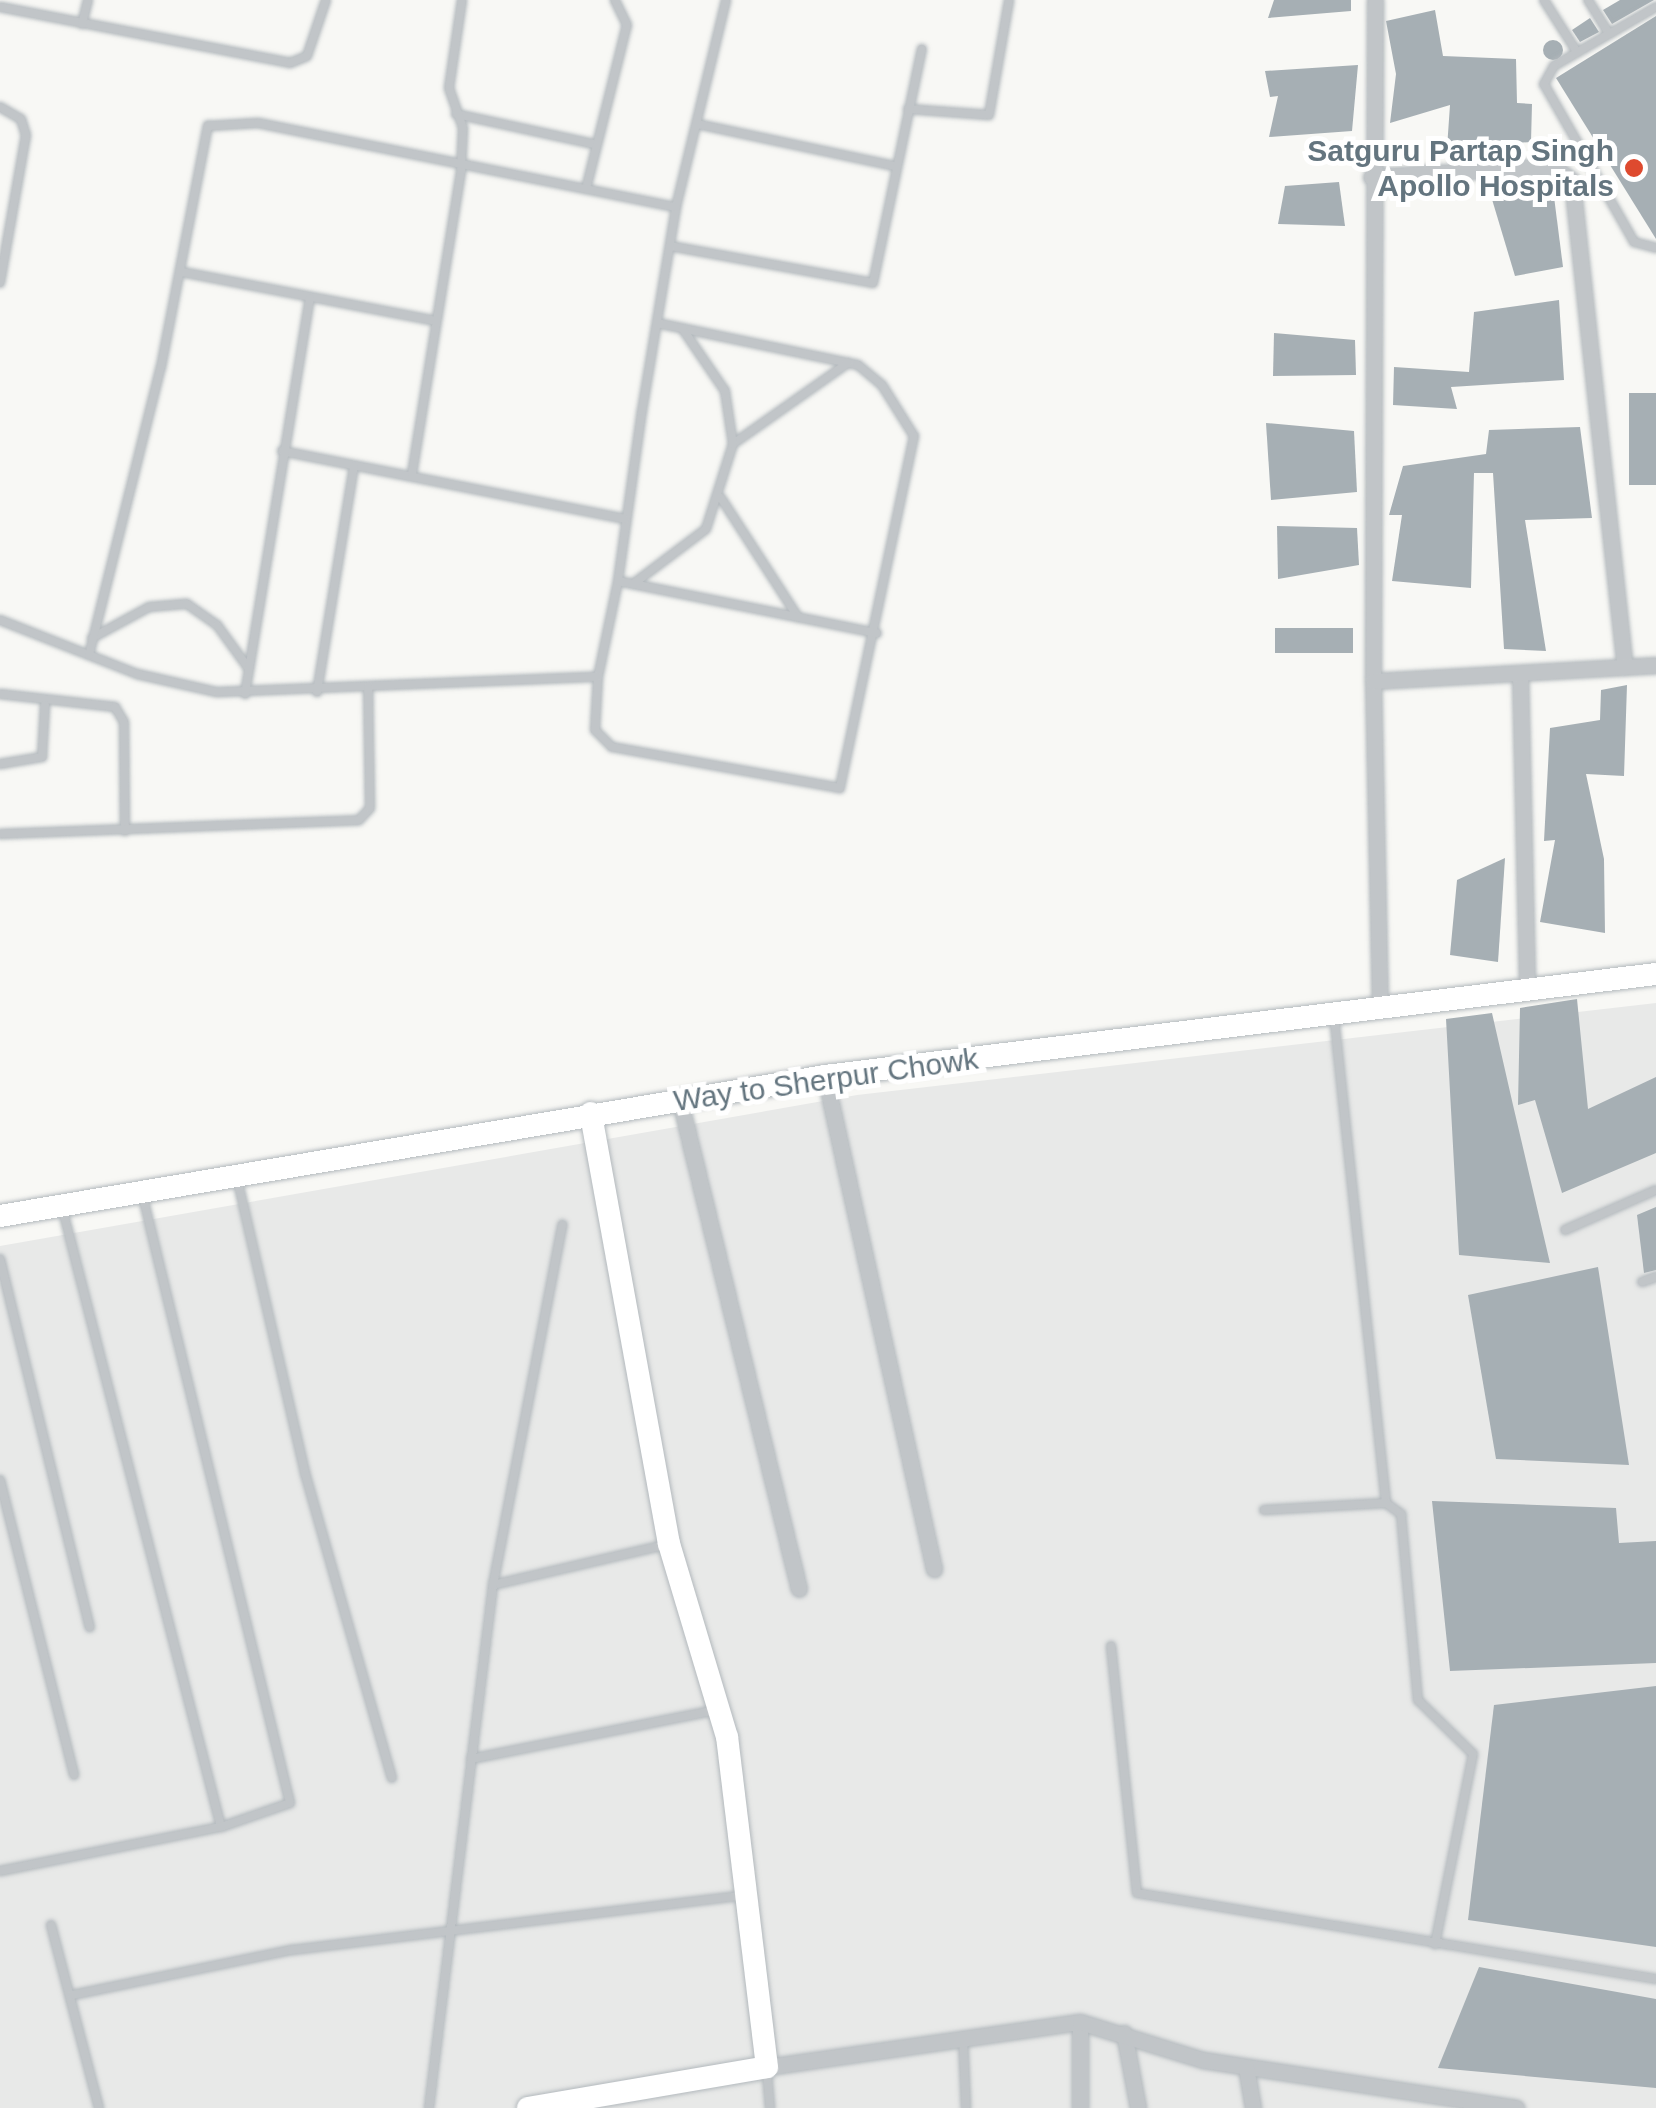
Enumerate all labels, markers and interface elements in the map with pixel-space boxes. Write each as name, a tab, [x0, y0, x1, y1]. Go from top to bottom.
place label: Satguru Partap Singh Apollo Hospitals	[1307, 133, 1614, 204]
marker: Satguru Partap Singh Apollo Hospitals	[1623, 157, 1645, 179]
street label: Way to Sherpur Chowk	[671, 1041, 981, 1119]

